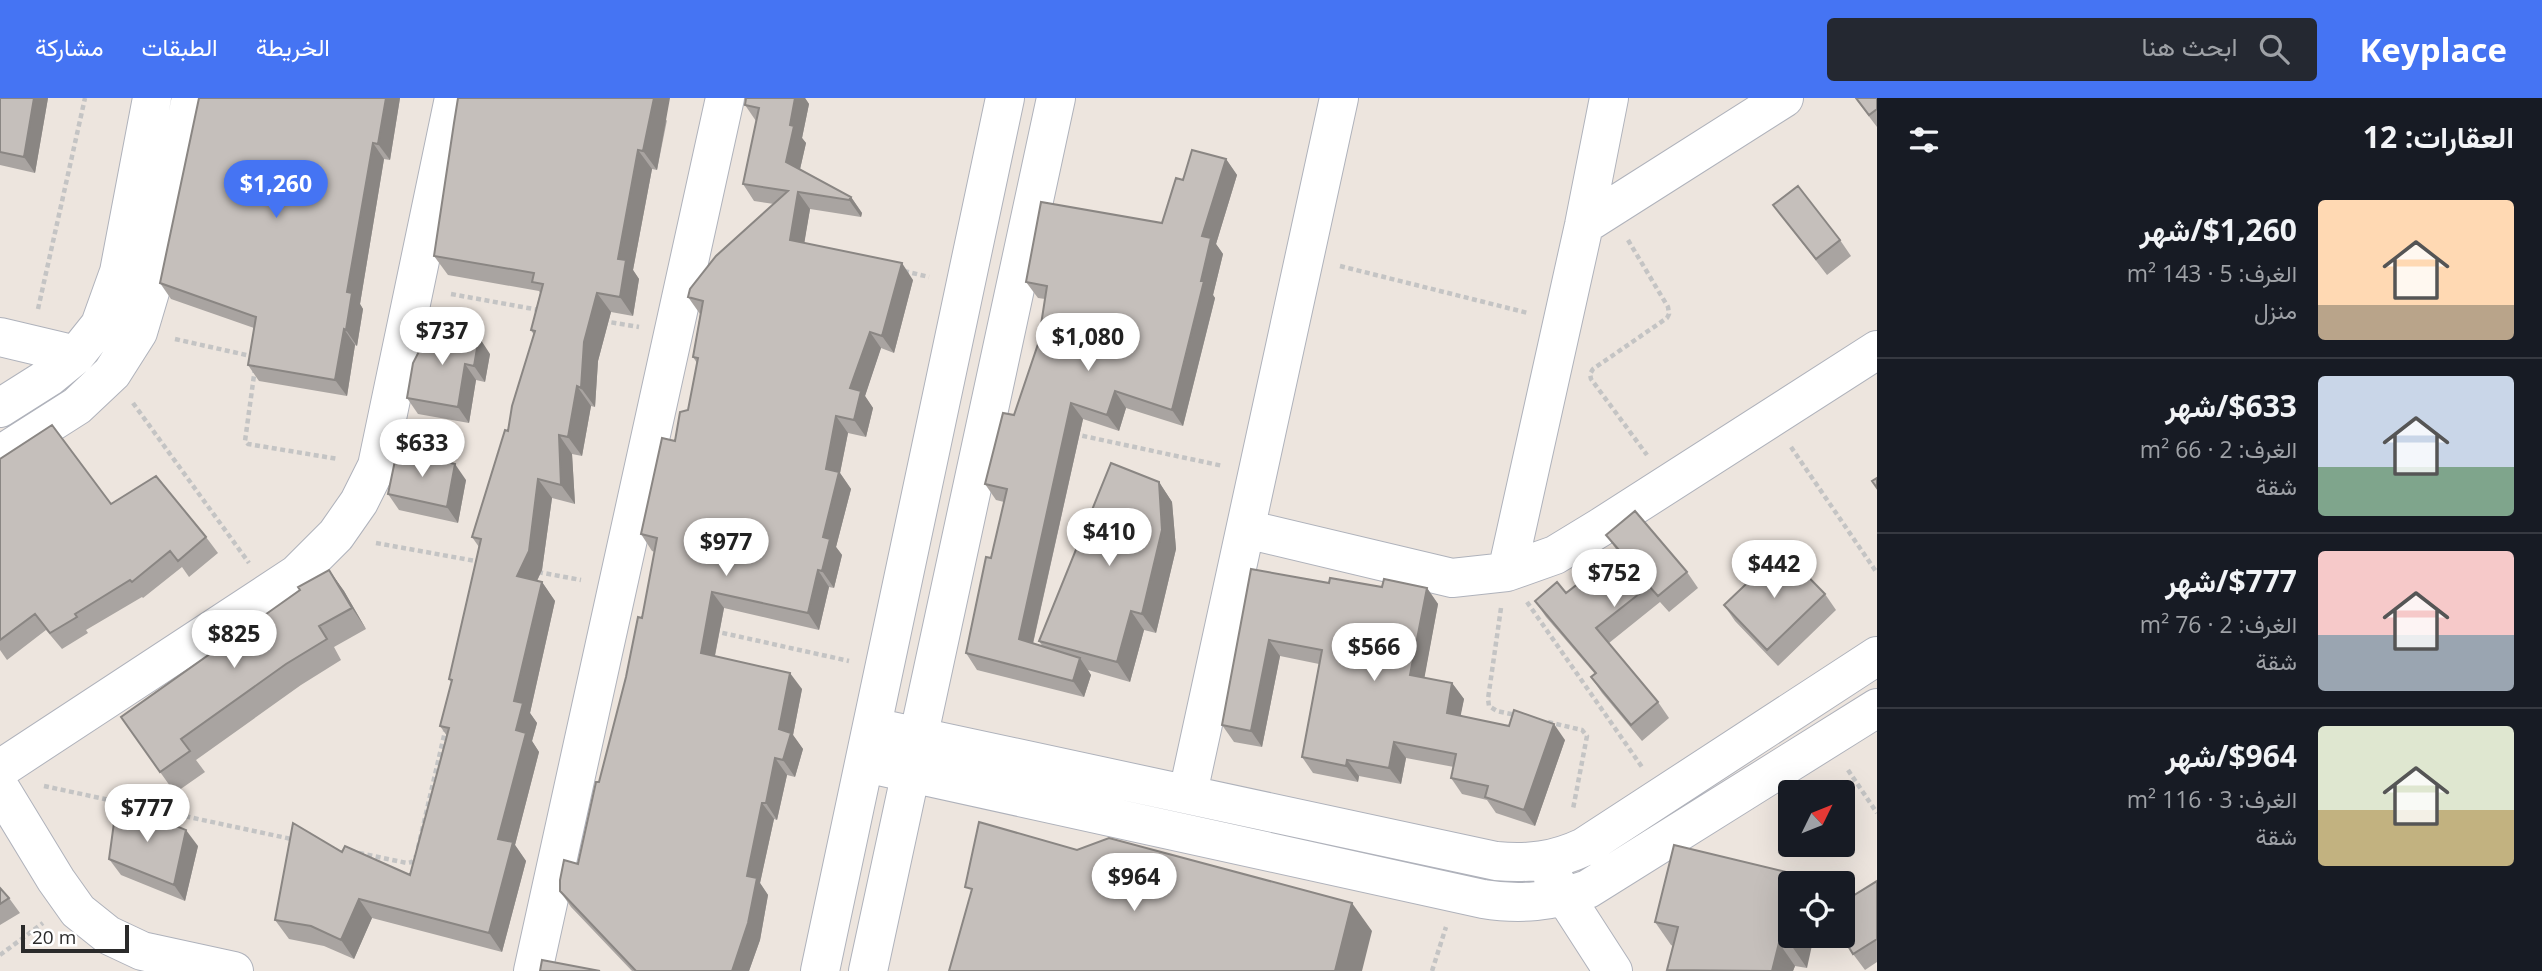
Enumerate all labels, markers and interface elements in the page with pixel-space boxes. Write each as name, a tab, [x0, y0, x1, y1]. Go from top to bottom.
search box	[1827, 18, 2317, 81]
text: Keyplace	[2359, 27, 2507, 72]
text: ابحث هنا	[2141, 28, 2237, 64]
text: مشاركة	[35, 30, 103, 63]
text: الطبقات	[141, 30, 218, 63]
text: الخريطة	[256, 30, 330, 63]
icon: search	[2255, 30, 2293, 68]
text: العقارات: 12	[2363, 116, 2514, 157]
icon: filters	[1905, 121, 1943, 159]
pin: $1,260	[219, 160, 333, 220]
text: $1,260	[240, 167, 312, 199]
text: $1,260/شهر	[2139, 209, 2297, 250]
icon: home	[2374, 228, 2458, 312]
text: الغرف: 5 · 143 m²	[2127, 257, 2297, 289]
text: منزل	[2254, 294, 2297, 326]
pin: $737	[401, 308, 483, 367]
text: $737	[416, 314, 468, 346]
pin: $1,080	[1031, 314, 1145, 373]
text: $1,080	[1052, 320, 1124, 352]
text: $633/شهر	[2165, 385, 2297, 426]
icon: home	[2374, 404, 2458, 488]
pin: $633	[381, 420, 463, 479]
text: $633	[396, 426, 448, 458]
text: الغرف: 2 · 66 m²	[2140, 433, 2297, 465]
text: شقة	[2255, 470, 2297, 502]
pin: $410	[1068, 508, 1150, 568]
text: $410	[1083, 515, 1135, 547]
pin: $977	[685, 518, 767, 578]
text: $977	[700, 525, 752, 557]
pin: $442	[1733, 540, 1815, 600]
text: $442	[1748, 547, 1800, 579]
pin: $752	[1573, 550, 1655, 609]
text: $752	[1588, 556, 1640, 588]
text: $777/شهر	[2165, 560, 2297, 601]
icon: home	[2374, 579, 2458, 663]
text: الغرف: 2 · 76 m²	[2140, 608, 2297, 640]
pin: $825	[193, 610, 275, 670]
text: $825	[208, 617, 260, 649]
pin: $566	[1333, 624, 1415, 683]
text: $566	[1348, 630, 1400, 662]
text: شقة	[2255, 645, 2297, 677]
text: $964/شهر	[2165, 735, 2297, 776]
icon: home	[2374, 754, 2458, 838]
north arrow	[1778, 780, 1855, 858]
map controls	[1778, 780, 1855, 948]
text: الغرف: 3 · 116 m²	[2127, 783, 2297, 815]
pin: $777	[106, 784, 188, 844]
text: $777	[121, 791, 173, 823]
text: شقة	[2255, 820, 2297, 852]
pin: $964	[1093, 854, 1175, 913]
text: $964	[1108, 860, 1160, 892]
button: locate	[1778, 871, 1855, 948]
scale bar	[21, 922, 130, 954]
text: 20 m	[32, 924, 76, 950]

